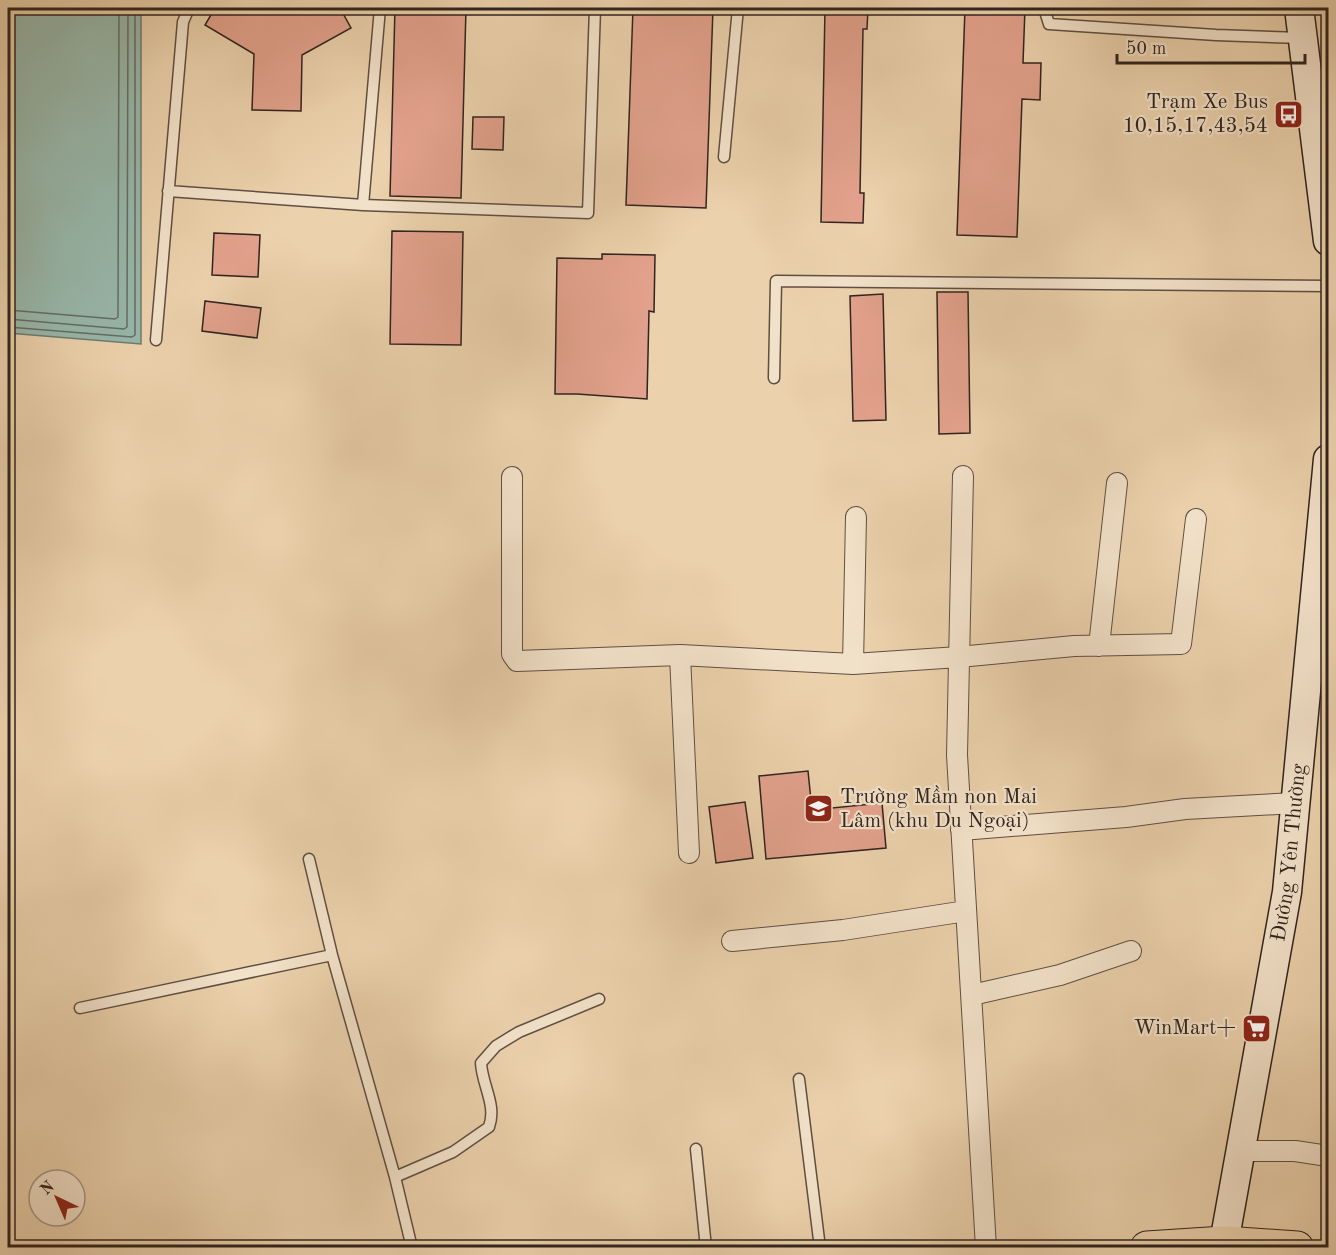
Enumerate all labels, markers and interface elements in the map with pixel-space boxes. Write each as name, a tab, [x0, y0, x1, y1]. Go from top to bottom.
scale bar	[1117, 27, 1304, 65]
text: 50 m	[1126, 40, 1166, 58]
place label: Trạm Xe Bus 10,15,17,43,54	[1123, 92, 1268, 137]
bus stop icon: Trạm Xe Bus 10,15,17,43,54	[1273, 98, 1305, 130]
street label: Đường Yên Thường	[1268, 762, 1310, 943]
place label: Trường Mầm non Mai Lâm (khu Du Ngoại)	[840, 785, 1037, 832]
school or university icon: Trường Mầm non Mai Lâm (khu Du Ngoại)	[803, 793, 835, 825]
supermarket icon: WinMart+	[1241, 1012, 1273, 1044]
place label: WinMart+	[1134, 1018, 1236, 1039]
north arrow	[27, 1168, 87, 1228]
text: N	[38, 1178, 58, 1199]

